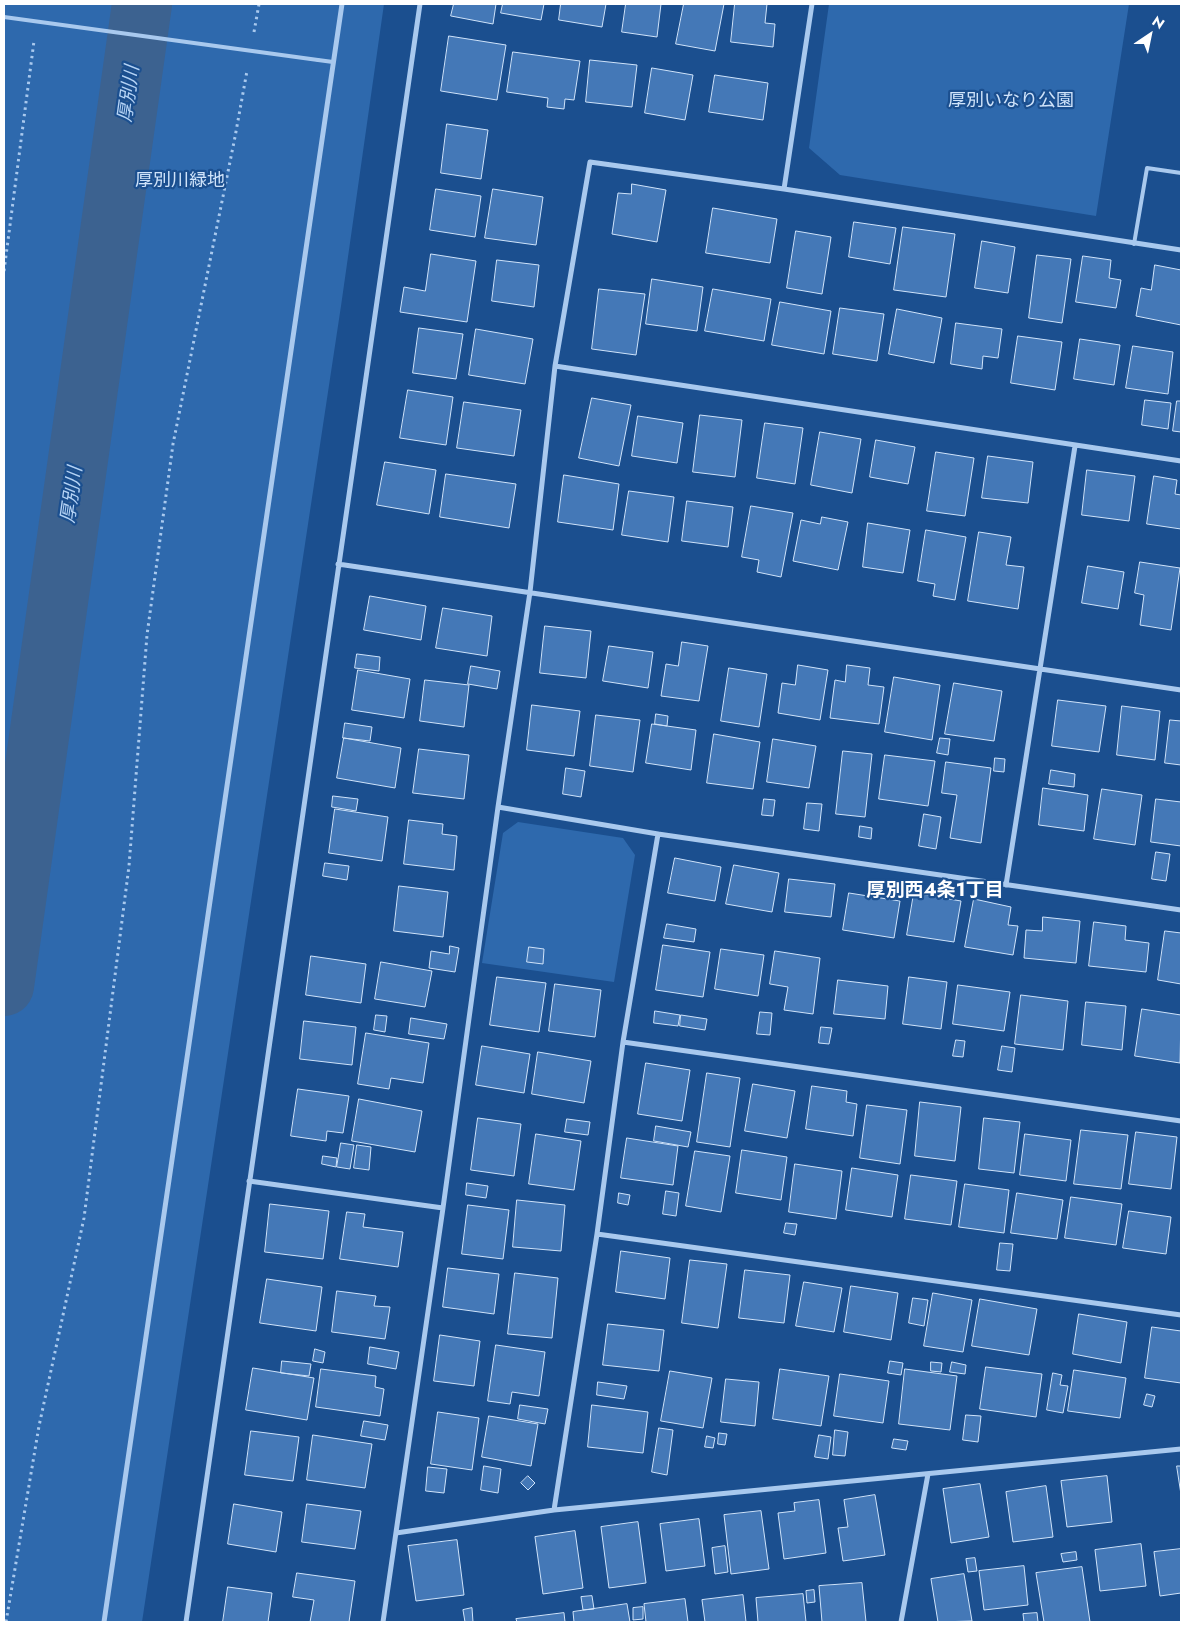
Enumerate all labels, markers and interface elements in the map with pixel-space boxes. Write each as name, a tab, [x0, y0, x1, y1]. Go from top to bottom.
north arrow	[1125, 10, 1175, 60]
text: N	[1148, 11, 1169, 34]
water label: 厚別川	[115, 64, 145, 124]
park label: 厚別いなり公園	[948, 91, 1074, 113]
park label: 厚別川緑地	[135, 171, 225, 193]
water label: 厚別川	[58, 465, 88, 525]
district label: 厚別西4条1丁目	[867, 880, 1003, 902]

